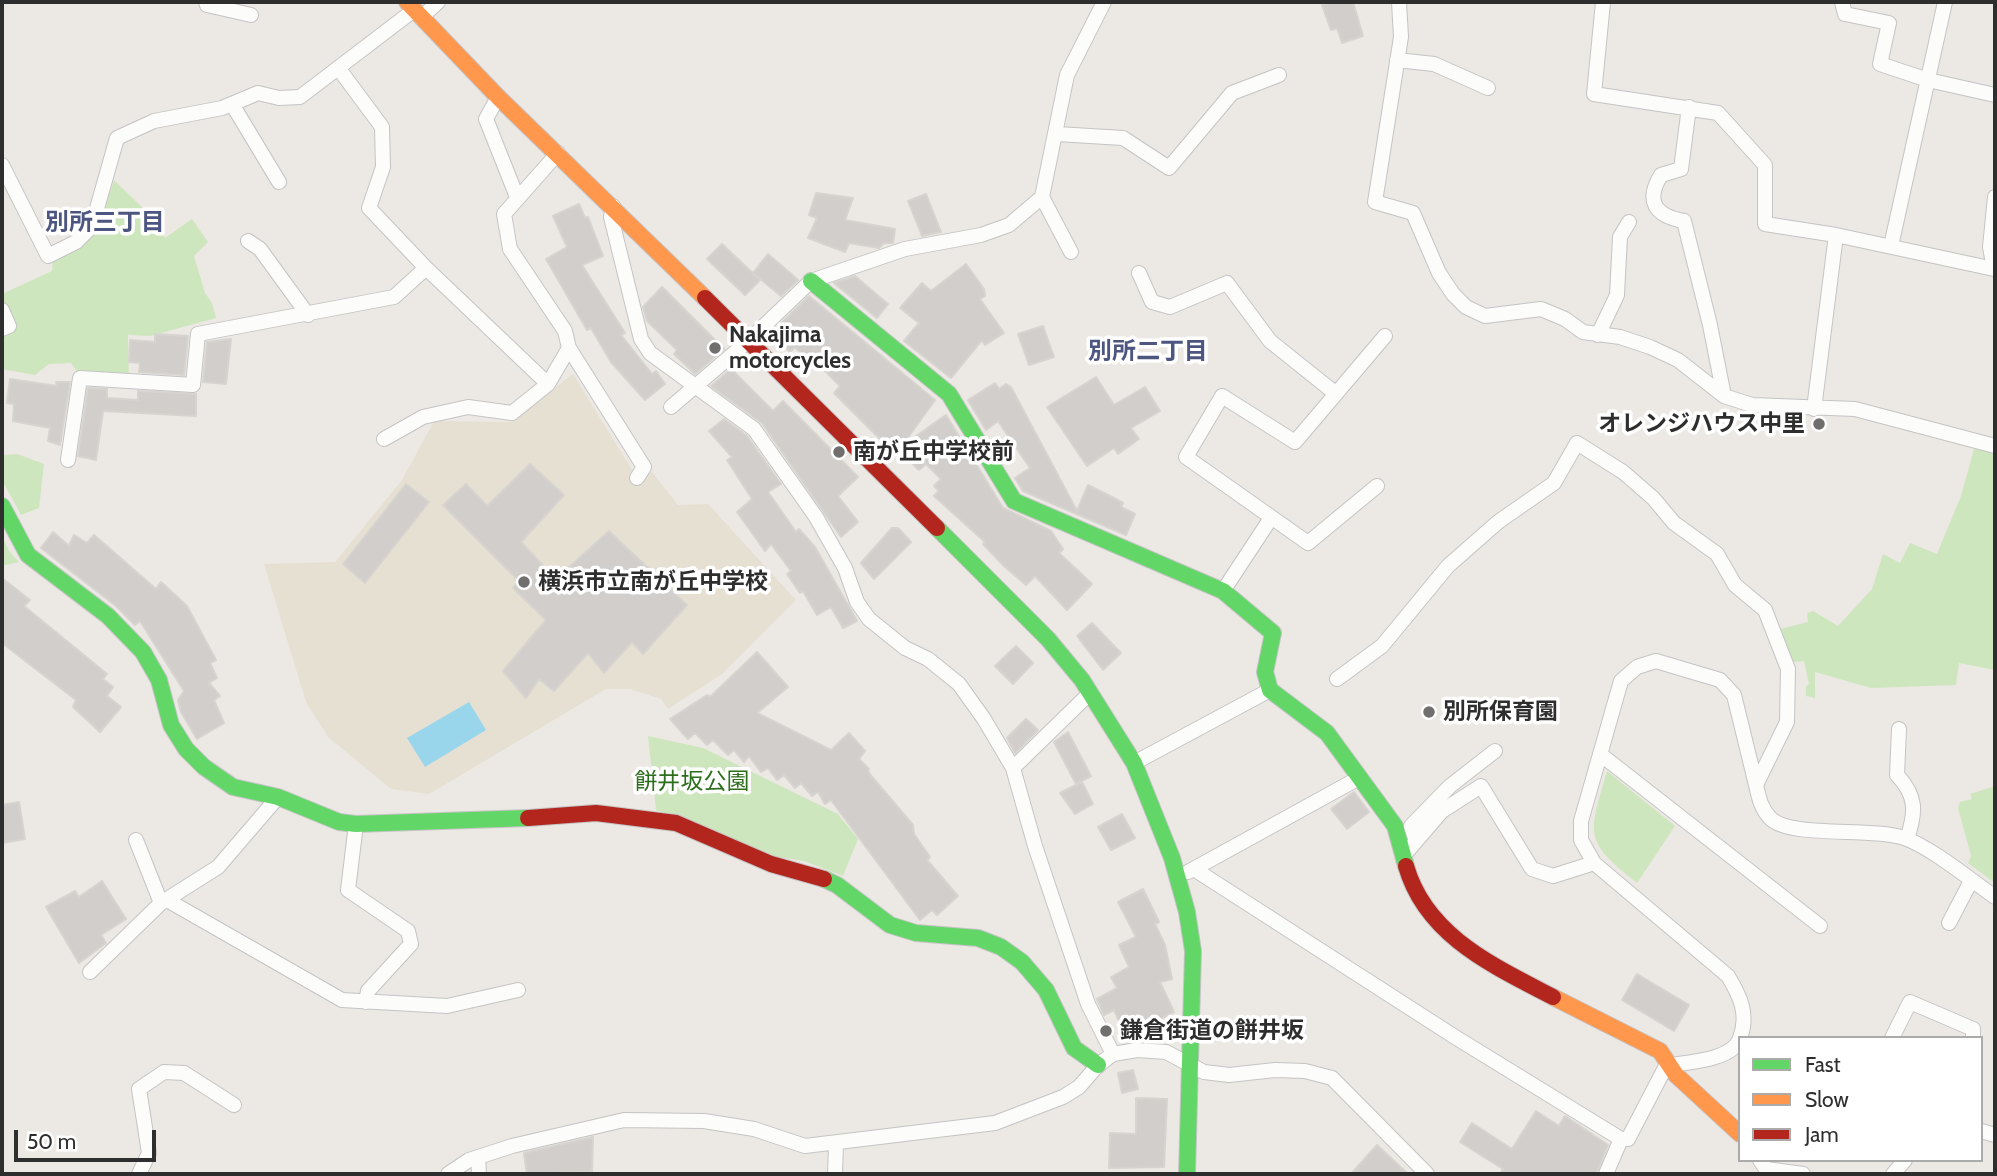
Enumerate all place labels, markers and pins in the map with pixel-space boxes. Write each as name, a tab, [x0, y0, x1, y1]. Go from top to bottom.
place label: Nakajima motorcycles	[729, 321, 851, 375]
marker: Nakajima motorcycles	[707, 340, 723, 356]
place label: オレンジハウス中里	[1598, 410, 1805, 438]
marker: オレンジハウス中里	[1811, 416, 1827, 432]
place label: 南が丘中学校前	[853, 438, 1014, 466]
marker: 南が丘中学校前	[831, 444, 847, 460]
place label: 横浜市立南が丘中学校	[538, 568, 768, 596]
marker: 横浜市立南が丘中学校	[516, 574, 532, 590]
place label: 別所保育園	[1443, 698, 1558, 726]
marker: 別所保育園	[1421, 704, 1437, 720]
place label: 鎌倉街道の餅井坂	[1120, 1017, 1304, 1045]
marker: 鎌倉街道の餅井坂	[1098, 1023, 1114, 1039]

